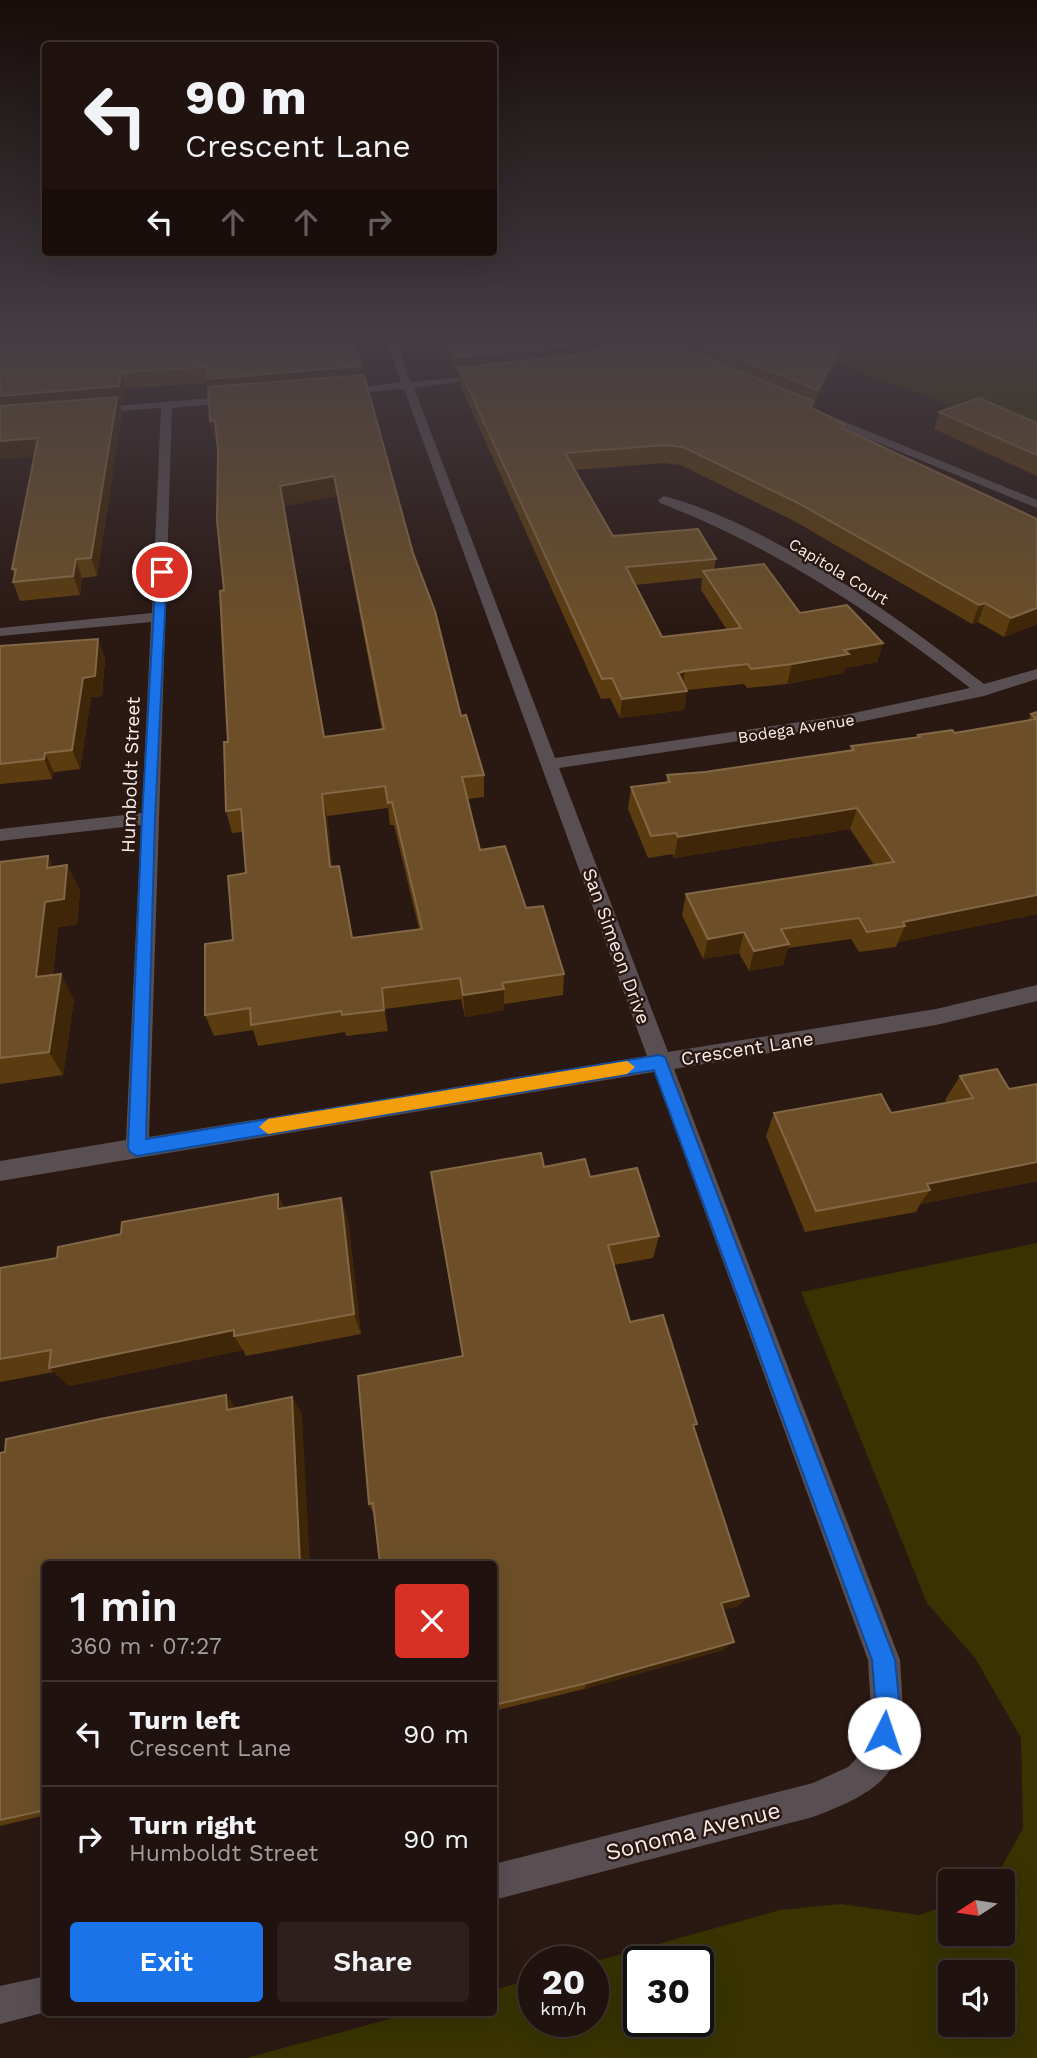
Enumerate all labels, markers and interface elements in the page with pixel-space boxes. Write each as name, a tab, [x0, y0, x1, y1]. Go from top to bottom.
text: 90 m	[185, 68, 307, 126]
icon: left	[70, 70, 161, 161]
text: Crescent Lane	[185, 127, 411, 165]
icon: left	[141, 203, 179, 241]
icon: ahead	[214, 203, 252, 241]
icon: ahead	[287, 203, 325, 241]
icon: right	[360, 203, 398, 241]
street label: Capitola Court	[785, 534, 892, 609]
pin	[132, 542, 192, 602]
icon: arrive	[143, 553, 181, 591]
street label: Humboldt Street	[116, 696, 145, 854]
street label: Bodega Avenue	[736, 710, 856, 747]
street label: San Simeon Drive	[578, 865, 655, 1027]
street label: Crescent Lane	[679, 1027, 815, 1070]
text: 1 min	[70, 1582, 178, 1631]
button: close	[395, 1584, 469, 1658]
text: 360 m · 07:27	[70, 1633, 222, 1660]
position arrow	[847, 1696, 921, 1770]
text: Turn left	[129, 1705, 240, 1735]
icon: left	[70, 1715, 108, 1753]
text: 90 m	[403, 1719, 469, 1749]
text: Crescent Lane	[129, 1735, 291, 1762]
street label: Sonoma Avenue	[603, 1797, 783, 1866]
text: Turn right	[129, 1810, 256, 1840]
icon: right	[70, 1820, 108, 1858]
text: 90 m	[403, 1824, 469, 1854]
text: Humboldt Street	[129, 1840, 318, 1867]
north arrow	[938, 1869, 1015, 1946]
map controls	[938, 1869, 1015, 2037]
button: Exit	[70, 1922, 263, 2002]
button: Share	[277, 1922, 469, 2002]
speed limit sign: 30	[623, 1946, 714, 2037]
button: sound	[938, 1960, 1015, 2037]
text: 20	[542, 1961, 585, 2003]
text: km/h	[540, 1998, 587, 2019]

